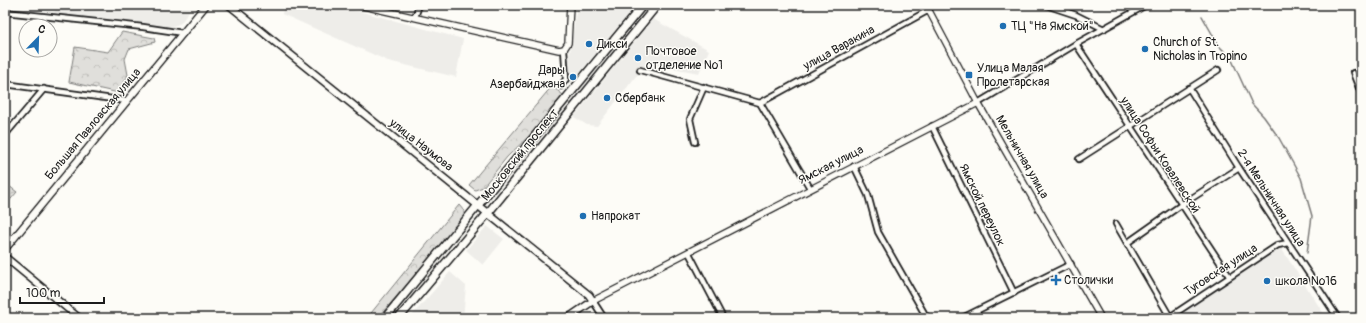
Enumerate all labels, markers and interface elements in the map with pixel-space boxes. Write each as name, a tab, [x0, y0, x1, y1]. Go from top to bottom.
north arrow	[18, 18, 58, 58]
place label: ТЦ "На Ямской"	[1011, 19, 1094, 34]
marker: ТЦ "На Ямской"	[998, 21, 1008, 31]
text: С	[36, 22, 48, 37]
street label: улица Варакина	[800, 22, 878, 74]
place label: Church of St. Nicholas in Tropino	[1153, 35, 1248, 64]
place label: Дикси	[596, 37, 628, 52]
marker: Дикси	[584, 39, 594, 49]
place label: Почтовое отделение №1	[646, 44, 723, 73]
marker: Church of St. Nicholas in Tropino	[1140, 44, 1150, 54]
marker: Почтовое отделение №1	[633, 53, 643, 63]
place label: Улица Малая Пролетарская	[977, 61, 1050, 90]
place label: Дары Азербайджана	[490, 63, 565, 92]
street label: Большая Павловская улица	[42, 65, 144, 183]
marker: Улица Малая Пролетарская	[964, 70, 974, 80]
marker: Дары Азербайджана	[568, 72, 578, 82]
place label: Сбербанк	[615, 91, 666, 106]
marker: Сбербанк	[602, 93, 612, 103]
street label: улица Софьи Ковалевской	[1116, 93, 1203, 216]
street label: Московский проспект	[478, 106, 562, 204]
street label: Мельничная улица	[992, 113, 1052, 202]
street label: улица Наумова	[385, 115, 456, 175]
street label: Ямская улица	[796, 142, 866, 188]
street label: 2-я Мельничная улица	[1234, 146, 1308, 250]
street label: Ямской переулок	[956, 161, 1008, 249]
place label: Напрокат	[591, 209, 640, 224]
marker: Напрокат	[578, 211, 588, 221]
street label: Туговская улица	[1182, 241, 1261, 299]
place label: Столички	[1064, 273, 1114, 288]
place label: школа №16	[1275, 274, 1337, 289]
marker: Столички	[1051, 275, 1061, 285]
marker: школа №16	[1262, 276, 1272, 286]
scale bar	[20, 279, 104, 305]
text: 100 m	[26, 286, 61, 301]

